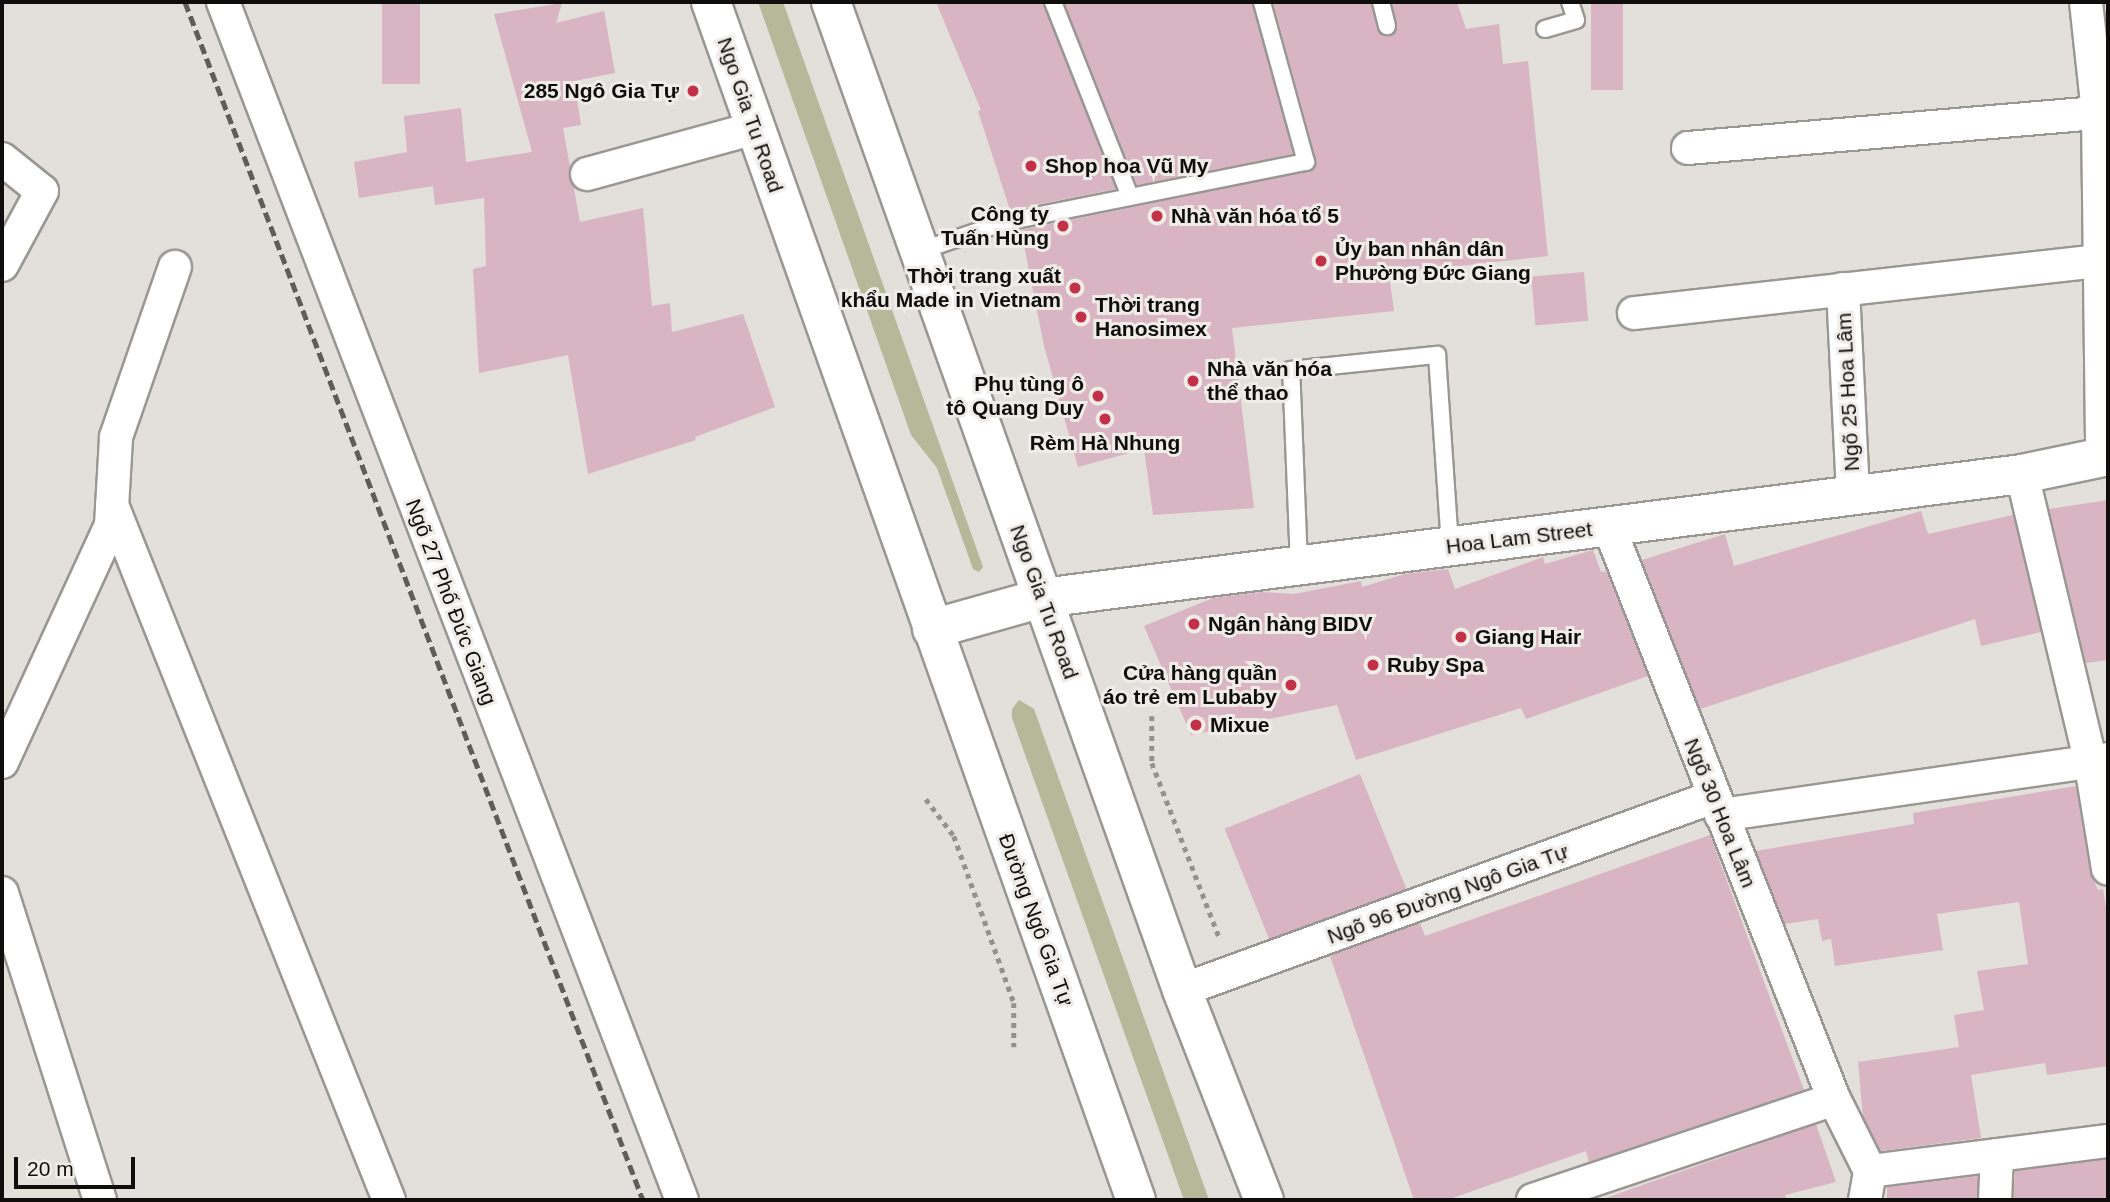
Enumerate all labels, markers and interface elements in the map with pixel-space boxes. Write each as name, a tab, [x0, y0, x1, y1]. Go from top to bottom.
street label: Ngo Gia Tu Road	[712, 34, 788, 196]
place label: 285 Ngô Gia Tự	[524, 78, 679, 104]
marker: 285 Ngô Gia Tự	[685, 83, 701, 99]
place label: Shop hoa Vũ My	[1045, 153, 1208, 179]
marker: Shop hoa Vũ My	[1023, 158, 1039, 174]
place label: Công ty Tuấn Hùng	[941, 201, 1049, 251]
place label: Nhà văn hóa tổ 5	[1171, 203, 1339, 229]
marker: Nhà văn hóa tổ 5	[1149, 208, 1165, 224]
marker: Công ty Tuấn Hùng	[1055, 218, 1071, 234]
place label: Ủy ban nhân dân Phường Đức Giang	[1335, 236, 1531, 286]
marker: Ủy ban nhân dân Phường Đức Giang	[1313, 253, 1329, 269]
place label: Thời trang xuất khẩu Made in Vietnam	[841, 263, 1061, 313]
marker: Thời trang xuất khẩu Made in Vietnam	[1067, 280, 1083, 296]
place label: Thời trang Hanosimex	[1095, 292, 1207, 342]
marker: Thời trang Hanosimex	[1073, 309, 1089, 325]
street label: Ngõ 25 Hoa Lâm	[1831, 312, 1865, 472]
place label: Nhà văn hóa thể thao	[1207, 356, 1332, 406]
place label: Phụ tùng ô tô Quang Duy	[946, 371, 1084, 421]
marker: Nhà văn hóa thể thao	[1185, 373, 1201, 389]
marker: Phụ tùng ô tô Quang Duy	[1090, 388, 1106, 404]
marker: Rèm Hà Nhung	[1097, 411, 1113, 427]
place label: Rèm Hà Nhung	[1030, 430, 1180, 456]
street label: Ngõ 27 Phố Đức Giang	[400, 496, 502, 708]
street label: Hoa Lam Street	[1444, 517, 1594, 559]
street label: Ngo Gia Tu Road	[1004, 521, 1084, 683]
place label: Ngân hàng BIDV	[1208, 611, 1373, 637]
marker: Ngân hàng BIDV	[1186, 616, 1202, 632]
place label: Giang Hair	[1475, 624, 1581, 650]
marker: Giang Hair	[1453, 629, 1469, 645]
place label: Ruby Spa	[1387, 652, 1484, 678]
marker: Ruby Spa	[1365, 657, 1381, 673]
place label: Cửa hàng quần áo trẻ em Lubaby	[1103, 660, 1277, 710]
marker: Cửa hàng quần áo trẻ em Lubaby	[1283, 677, 1299, 693]
place label: Mixue	[1210, 712, 1270, 738]
marker: Mixue	[1188, 717, 1204, 733]
street label: Ngõ 30 Hoa Lâm	[1679, 735, 1761, 891]
street label: Đường Ngô Gia Tự	[993, 830, 1079, 1010]
street label: Ngõ 96 Đường Ngô Gia Tự	[1324, 838, 1572, 950]
scale bar	[18, 1142, 138, 1186]
text: 20 m	[27, 1157, 74, 1180]

